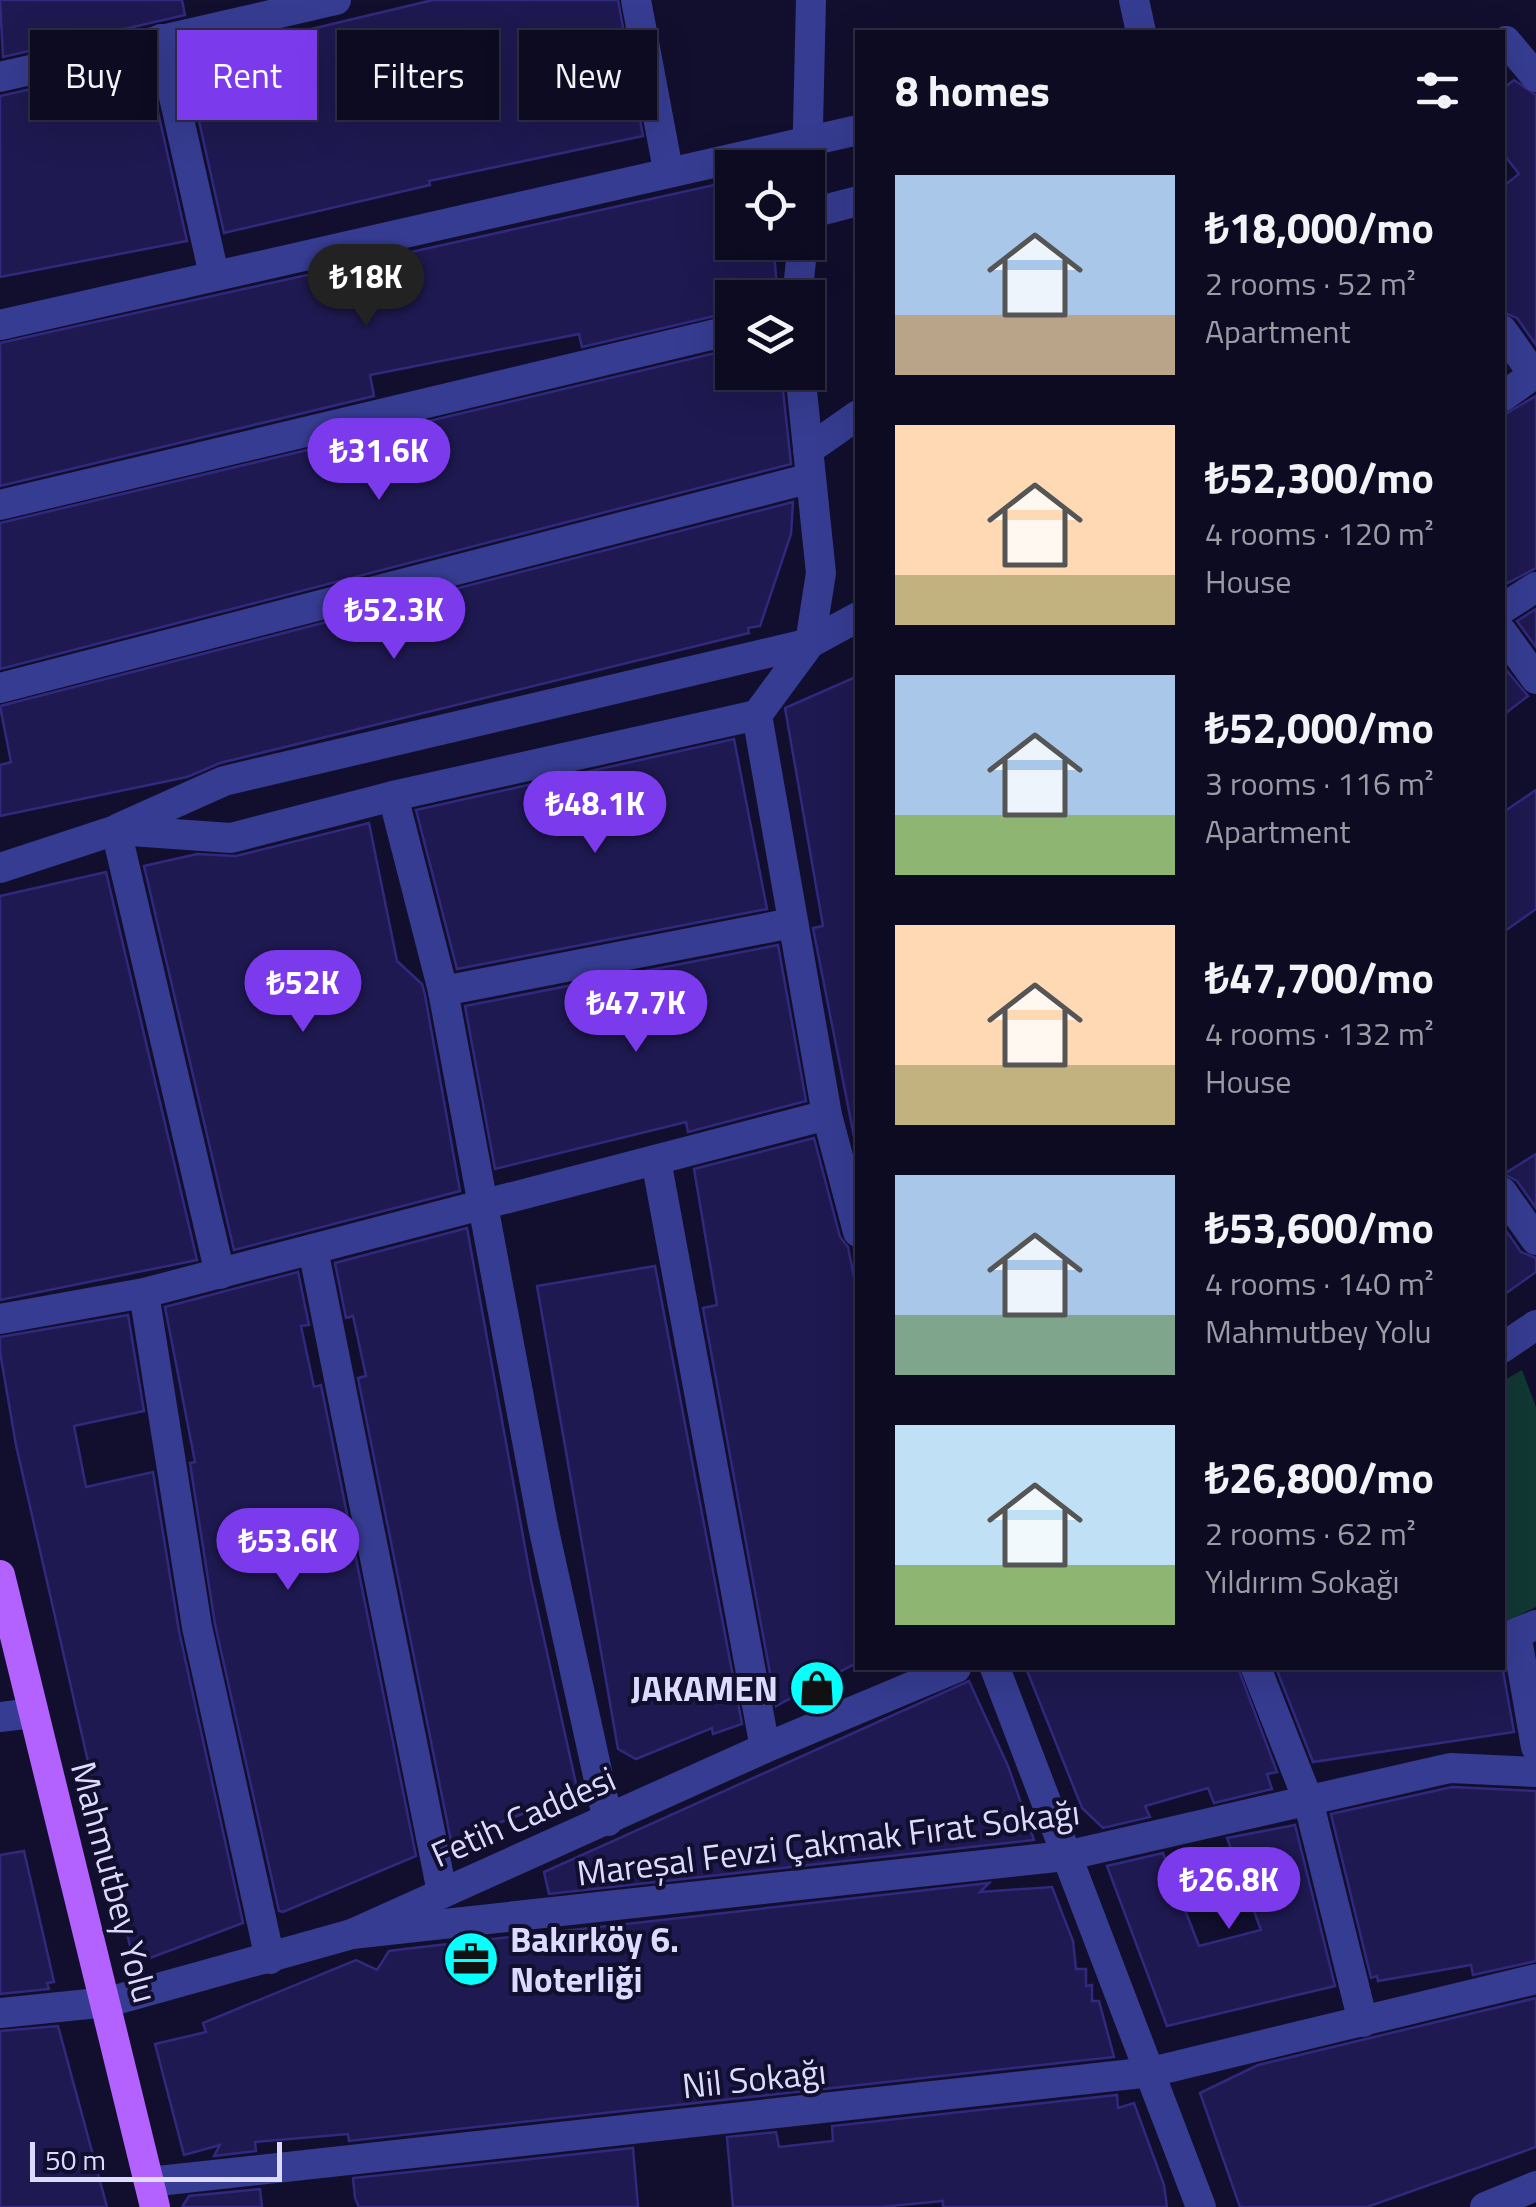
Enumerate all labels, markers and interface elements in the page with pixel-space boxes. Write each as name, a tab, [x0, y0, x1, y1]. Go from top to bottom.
chip: Buy	[30, 30, 157, 120]
chip: Rent	[177, 30, 317, 120]
chip: Filters	[337, 30, 499, 120]
chip: New	[519, 30, 657, 120]
text: 8 homes	[895, 58, 1050, 122]
icon: filters	[1410, 63, 1465, 118]
map controls	[715, 150, 825, 390]
button: locate	[715, 150, 825, 260]
text: ₺18,000/mo	[1205, 195, 1434, 259]
icon: home	[975, 215, 1095, 335]
pin: ₺18K	[307, 244, 425, 329]
text: ₺18K	[329, 252, 403, 300]
text: 2 rooms · 52 m²	[1205, 259, 1416, 307]
button: layers	[715, 280, 825, 390]
text: Apartment	[1205, 307, 1351, 355]
pin: ₺31.6K	[298, 418, 460, 503]
text: ₺31.6K	[329, 426, 429, 474]
text: ₺52,300/mo	[1205, 445, 1434, 509]
icon: home	[975, 465, 1095, 585]
text: 4 rooms · 120 m²	[1205, 509, 1434, 557]
text: House	[1205, 557, 1291, 605]
pin: ₺52.3K	[313, 577, 475, 662]
text: ₺52.3K	[344, 585, 444, 633]
text: ₺52,000/mo	[1205, 695, 1434, 759]
icon: home	[975, 715, 1095, 835]
text: 3 rooms · 116 m²	[1205, 759, 1434, 807]
pin: ₺48.1K	[514, 771, 676, 856]
text: ₺48.1K	[545, 779, 645, 827]
text: Apartment	[1205, 807, 1351, 855]
text: ₺47,700/mo	[1205, 945, 1434, 1009]
pin: ₺52K	[244, 950, 362, 1035]
text: ₺52K	[266, 958, 340, 1006]
icon: home	[975, 965, 1095, 1085]
pin: ₺47.7K	[555, 970, 717, 1055]
text: ₺47.7K	[586, 978, 686, 1026]
text: 4 rooms · 132 m²	[1205, 1009, 1434, 1057]
text: House	[1205, 1057, 1291, 1105]
text: ₺53,600/mo	[1205, 1195, 1434, 1259]
icon: home	[975, 1215, 1095, 1335]
text: 4 rooms · 140 m²	[1205, 1259, 1434, 1307]
text: Mahmutbey Yolu	[1205, 1307, 1432, 1355]
text: ₺26,800/mo	[1205, 1445, 1434, 1509]
icon: home	[975, 1465, 1095, 1585]
pin: ₺53.6K	[207, 1508, 369, 1593]
text: 2 rooms · 62 m²	[1205, 1509, 1416, 1557]
text: ₺53.6K	[238, 1516, 338, 1564]
text: Yıldırım Sokağı	[1205, 1557, 1399, 1605]
shop icon: JAKAMEN	[787, 1658, 847, 1718]
place label: JAKAMEN	[631, 1661, 778, 1715]
street label: Fetih Caddesi	[422, 1751, 624, 1881]
street label: Mahmutbey Yolu	[57, 1755, 173, 2009]
street label: Mareşal Fevzi Çakmak Fırat Sokağı	[574, 1784, 1082, 1900]
pin: ₺26.8K	[1148, 1847, 1310, 1932]
text: ₺26.8K	[1179, 1855, 1279, 1903]
place label: Bakırköy 6. Noterliği	[510, 1912, 679, 2006]
office icon: Bakırköy 6. Noterliği	[441, 1929, 501, 1989]
street label: Nil Sokağı	[679, 2044, 829, 2112]
scale bar	[30, 2137, 282, 2182]
text: 50 m	[45, 2138, 106, 2181]

